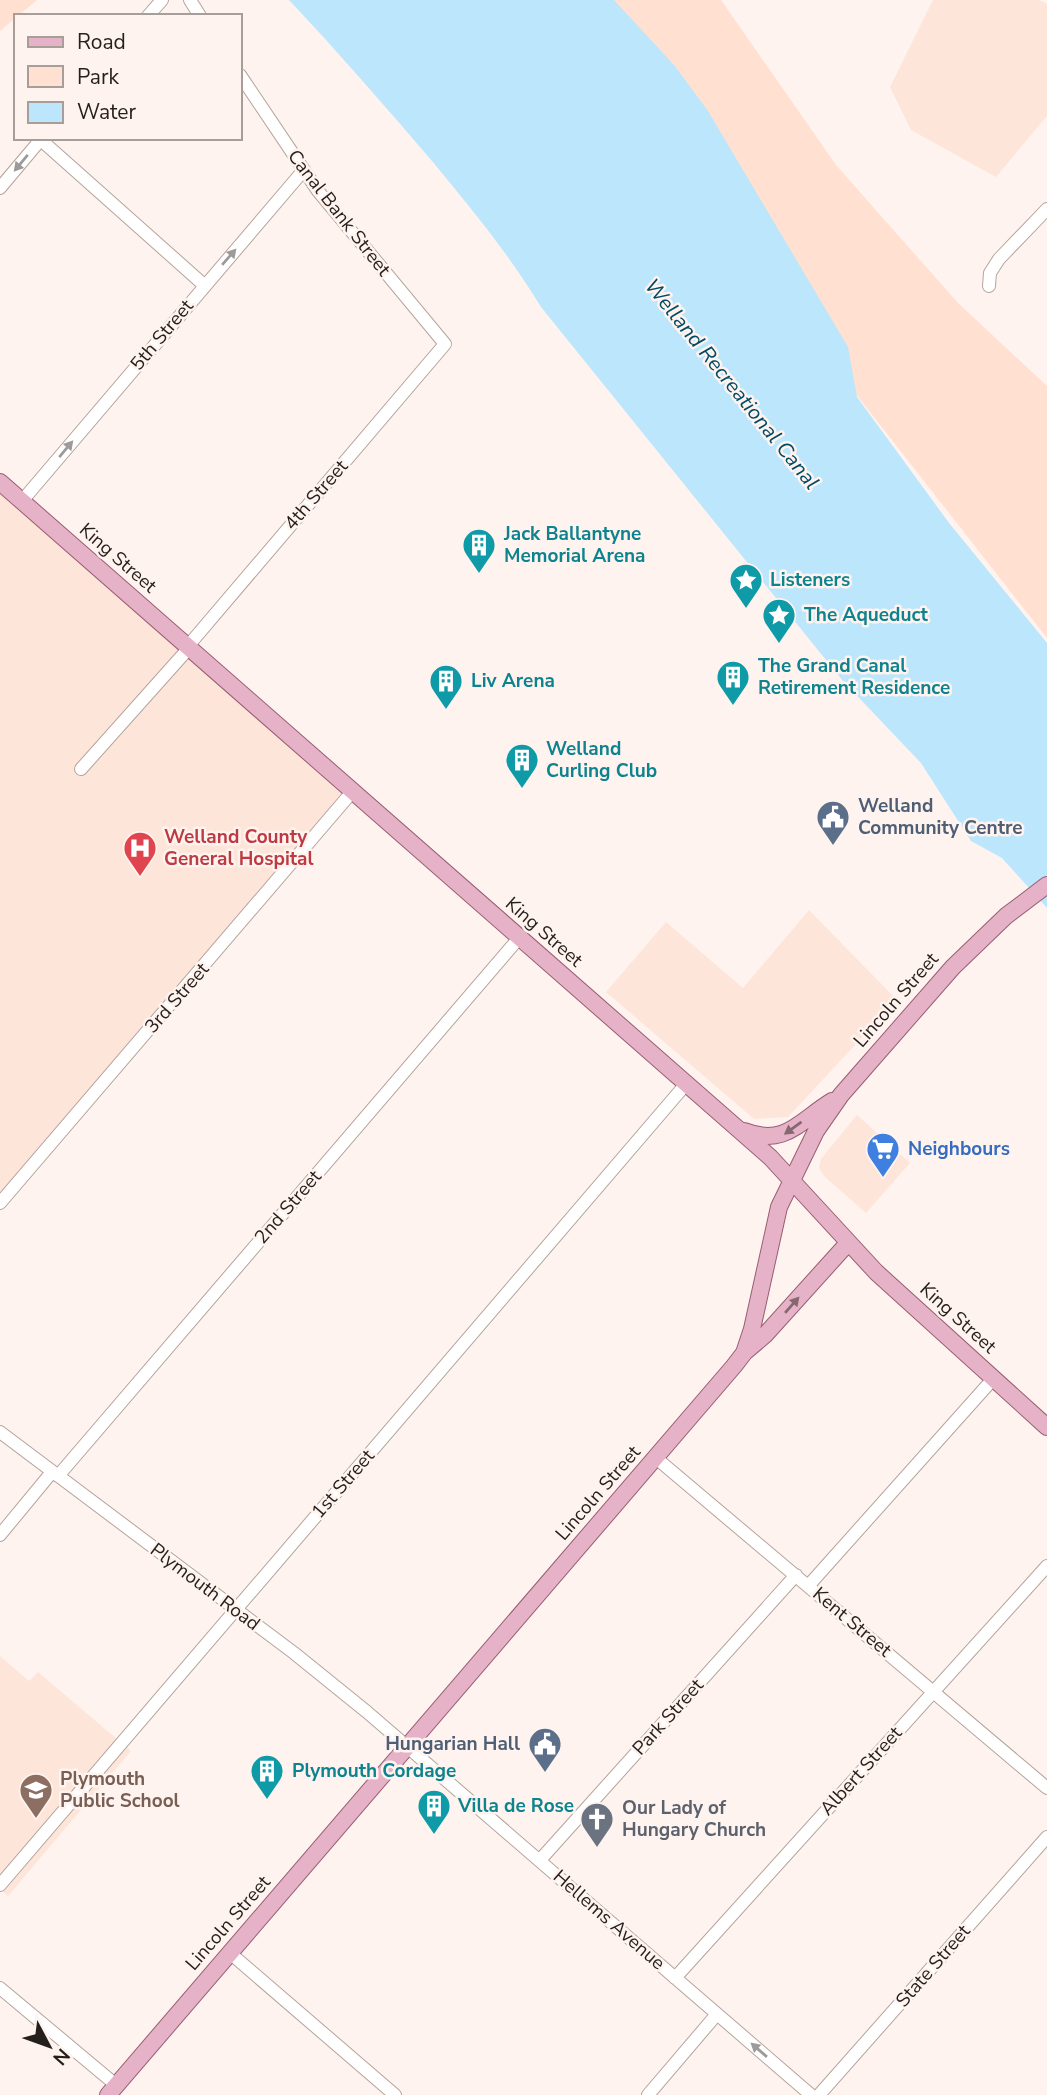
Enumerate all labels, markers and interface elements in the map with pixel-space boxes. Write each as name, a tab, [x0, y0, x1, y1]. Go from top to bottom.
legend	[14, 14, 242, 140]
text: Road	[77, 28, 126, 56]
text: Park	[77, 63, 119, 91]
text: Water	[77, 98, 136, 126]
street label: Canal Bank Street	[281, 144, 397, 282]
one-way arrow	[13, 154, 29, 172]
one-way arrow	[221, 248, 236, 265]
water label: Welland Recreational Canal	[638, 273, 826, 495]
street label: 5th Street	[125, 294, 200, 376]
one-way arrow	[58, 440, 73, 458]
street label: 4th Street	[278, 454, 354, 536]
street label: King Street	[74, 517, 163, 599]
place label: Jack Ballantyne Memorial Arena	[503, 521, 646, 569]
building icon: Jack Ballantyne Memorial Arena	[460, 526, 498, 575]
place icon: Listeners	[727, 561, 765, 610]
place label: Listeners	[770, 567, 850, 593]
place icon: The Aqueduct	[760, 596, 798, 645]
place label: The Aqueduct	[804, 602, 928, 628]
place label: The Grand Canal Retirement Residence	[758, 653, 950, 701]
building icon: The Grand Canal Retirement Residence	[714, 658, 752, 707]
building icon: Liv Arena	[427, 662, 465, 711]
place label: Liv Arena	[471, 668, 555, 694]
place label: Welland Curling Club	[546, 736, 657, 784]
building icon: Welland Curling Club	[503, 741, 541, 790]
place label: Welland Community Centre	[858, 793, 1023, 841]
public building icon: Welland Community Centre	[814, 798, 852, 847]
place label: Welland County General Hospital	[164, 824, 314, 872]
hospital icon: Welland County General Hospital	[121, 829, 159, 878]
street label: King Street	[500, 891, 589, 973]
street label: Lincoln Street	[848, 947, 945, 1053]
street label: 3rd Street	[139, 957, 215, 1039]
one-way arrow	[784, 1121, 802, 1135]
supermarket icon: Neighbours	[864, 1130, 902, 1179]
place label: Neighbours	[908, 1136, 1010, 1162]
street label: 2nd Street	[249, 1164, 328, 1249]
street label: King Street	[914, 1277, 1002, 1360]
one-way arrow	[784, 1297, 799, 1314]
street label: Lincoln Street	[550, 1440, 647, 1546]
street label: 1st Street	[306, 1444, 381, 1524]
street label: Plymouth Road	[145, 1537, 265, 1637]
street label: Kent Street	[807, 1581, 897, 1663]
street label: Park Street	[627, 1673, 710, 1761]
street label: Albert Street	[814, 1721, 908, 1821]
public building icon: Hungarian Hall	[526, 1725, 564, 1774]
place label: Hungarian Hall	[385, 1731, 520, 1757]
building icon: Plymouth Cordage	[248, 1752, 286, 1801]
place label: Plymouth Cordage	[292, 1758, 456, 1784]
place label: Plymouth Public School	[60, 1766, 180, 1814]
school or university icon: Plymouth Public School	[17, 1771, 55, 1820]
building icon: Villa de Rose	[415, 1787, 453, 1836]
place label: Villa de Rose	[457, 1793, 574, 1819]
place label: Our Lady of Hungary Church	[622, 1795, 766, 1843]
church icon: Our Lady of Hungary Church	[578, 1800, 616, 1849]
street label: Hellems Avenue	[547, 1864, 671, 1976]
street label: Lincoln Street	[180, 1870, 277, 1976]
street label: State Street	[890, 1919, 976, 2013]
north arrow	[14, 2011, 84, 2081]
one-way arrow	[750, 2042, 768, 2058]
text: N	[47, 2043, 76, 2070]

